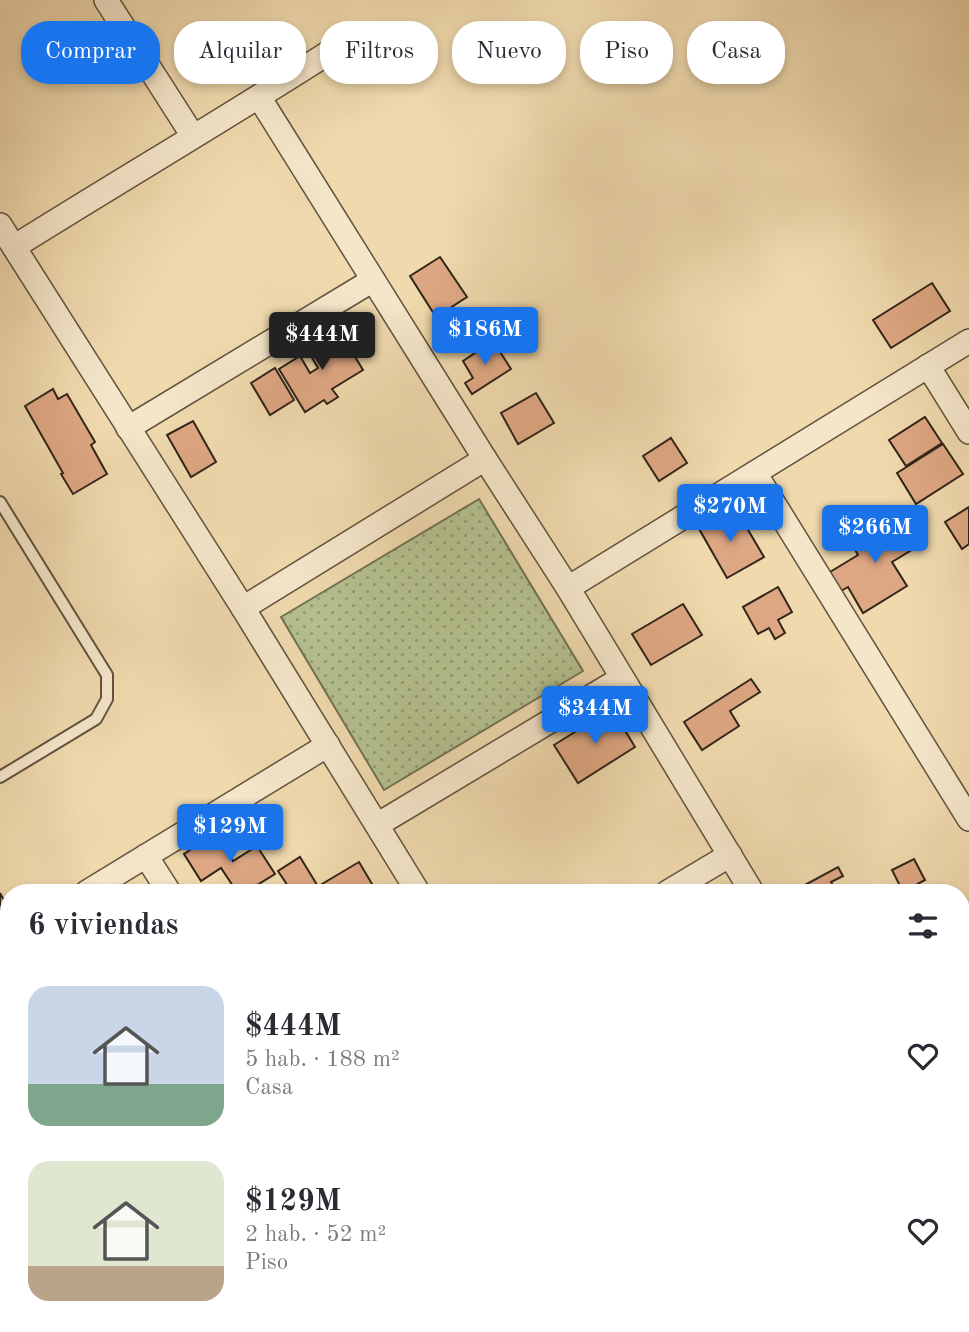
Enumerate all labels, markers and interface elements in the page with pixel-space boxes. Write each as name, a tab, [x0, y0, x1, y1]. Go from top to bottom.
chip: Comprar	[21, 21, 160, 84]
chip: Alquilar	[174, 21, 306, 84]
chip: Filtros	[320, 21, 438, 84]
chip: Nuevo	[452, 21, 566, 84]
chip: Piso	[580, 21, 673, 84]
chip: Casa	[687, 21, 785, 84]
pin: $186M	[436, 308, 534, 367]
pin: $444M	[273, 312, 371, 372]
text: $186M	[448, 318, 522, 341]
text: $444M	[285, 323, 359, 346]
pin: $270M	[681, 484, 779, 544]
text: $270M	[693, 495, 767, 518]
pin: $266M	[826, 505, 924, 565]
text: $266M	[838, 516, 912, 539]
pin: $344M	[546, 686, 644, 746]
text: $344M	[558, 697, 632, 720]
pin: $129M	[181, 804, 279, 864]
text: $129M	[193, 815, 267, 838]
icon: filters	[904, 907, 942, 945]
text: 6 viviendas	[28, 911, 178, 941]
text: $444M	[245, 1012, 341, 1042]
icon: home	[84, 1014, 168, 1098]
icon: heart	[904, 1037, 942, 1075]
text: 5 hab. · 188 m²	[245, 1048, 400, 1071]
text: Casa	[245, 1076, 293, 1099]
text: $129M	[245, 1187, 341, 1217]
icon: home	[84, 1189, 168, 1273]
icon: heart	[904, 1212, 942, 1250]
text: 2 hab. · 52 m²	[245, 1223, 386, 1246]
text: Piso	[245, 1251, 288, 1274]

